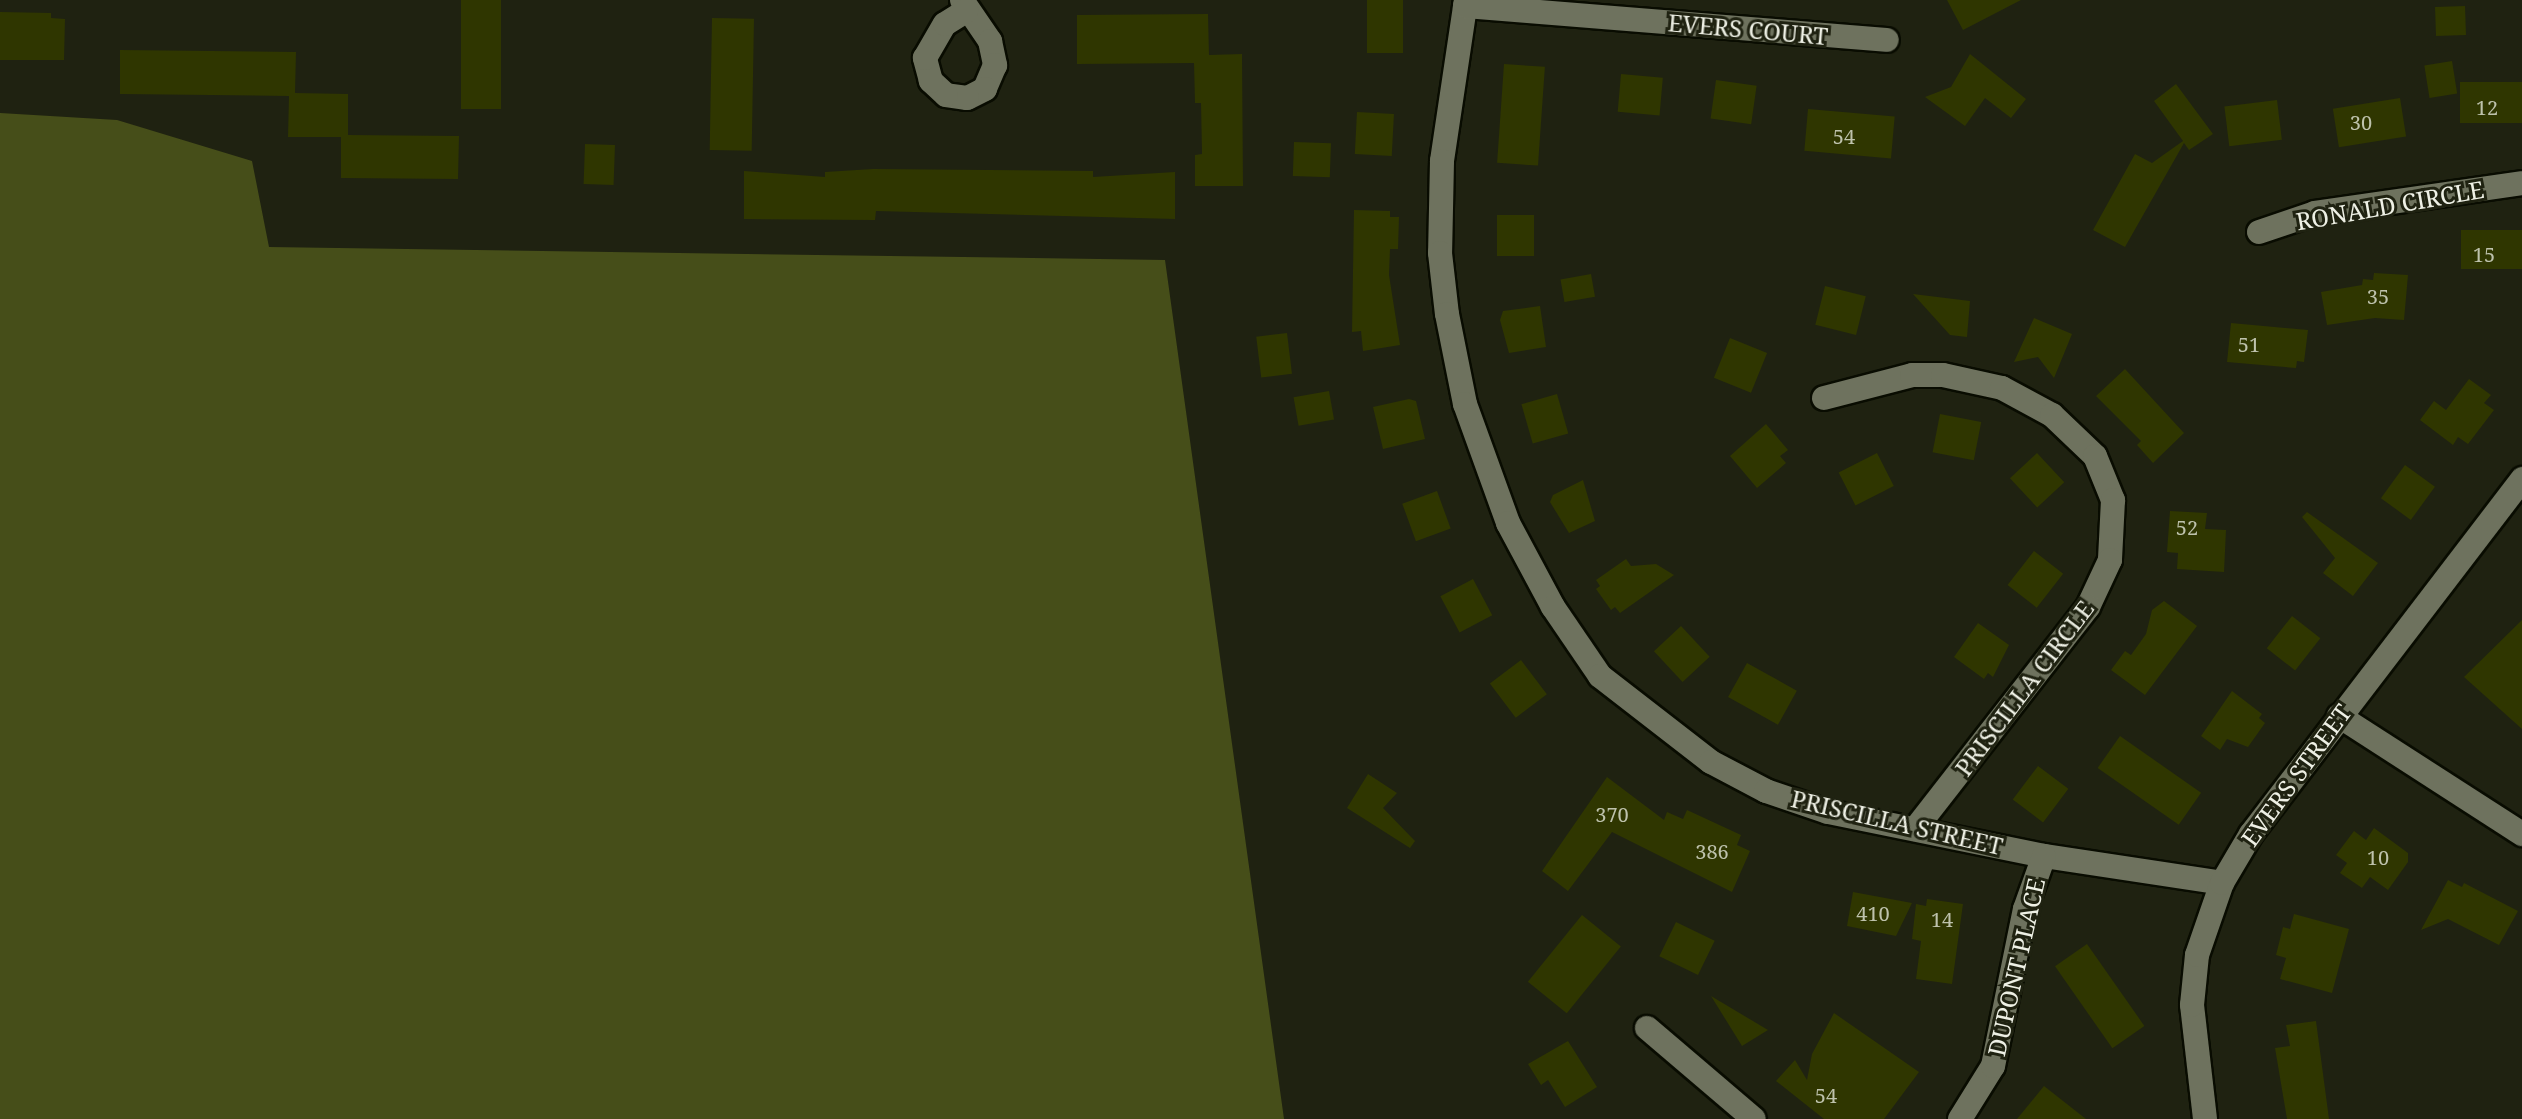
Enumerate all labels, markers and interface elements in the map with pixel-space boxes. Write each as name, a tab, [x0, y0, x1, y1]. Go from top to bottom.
street label: EVERS COURT	[1667, 8, 1829, 50]
house number: 12	[2476, 95, 2498, 119]
house number: 30	[2350, 110, 2372, 134]
house number: 54	[1833, 124, 1855, 148]
street label: RONALD CIRCLE	[2294, 174, 2486, 236]
house number: 15	[2473, 242, 2495, 266]
house number: 35	[2367, 284, 2389, 308]
house number: 51	[2238, 332, 2260, 356]
house number: 52	[2176, 515, 2198, 539]
street label: PRISCILLA CIRCLE	[1949, 595, 2099, 781]
street label: EVERS STREET	[2235, 698, 2357, 852]
street label: PRISCILLA STREET	[1788, 784, 2006, 860]
house number: 370	[1595, 802, 1629, 826]
house number: 386	[1695, 839, 1729, 863]
house number: 10	[2367, 845, 2389, 869]
street label: DUPONT PLACE	[1982, 875, 2050, 1059]
house number: 410	[1856, 901, 1890, 925]
house number: 14	[1931, 907, 1953, 931]
house number: 54	[1815, 1083, 1837, 1107]

